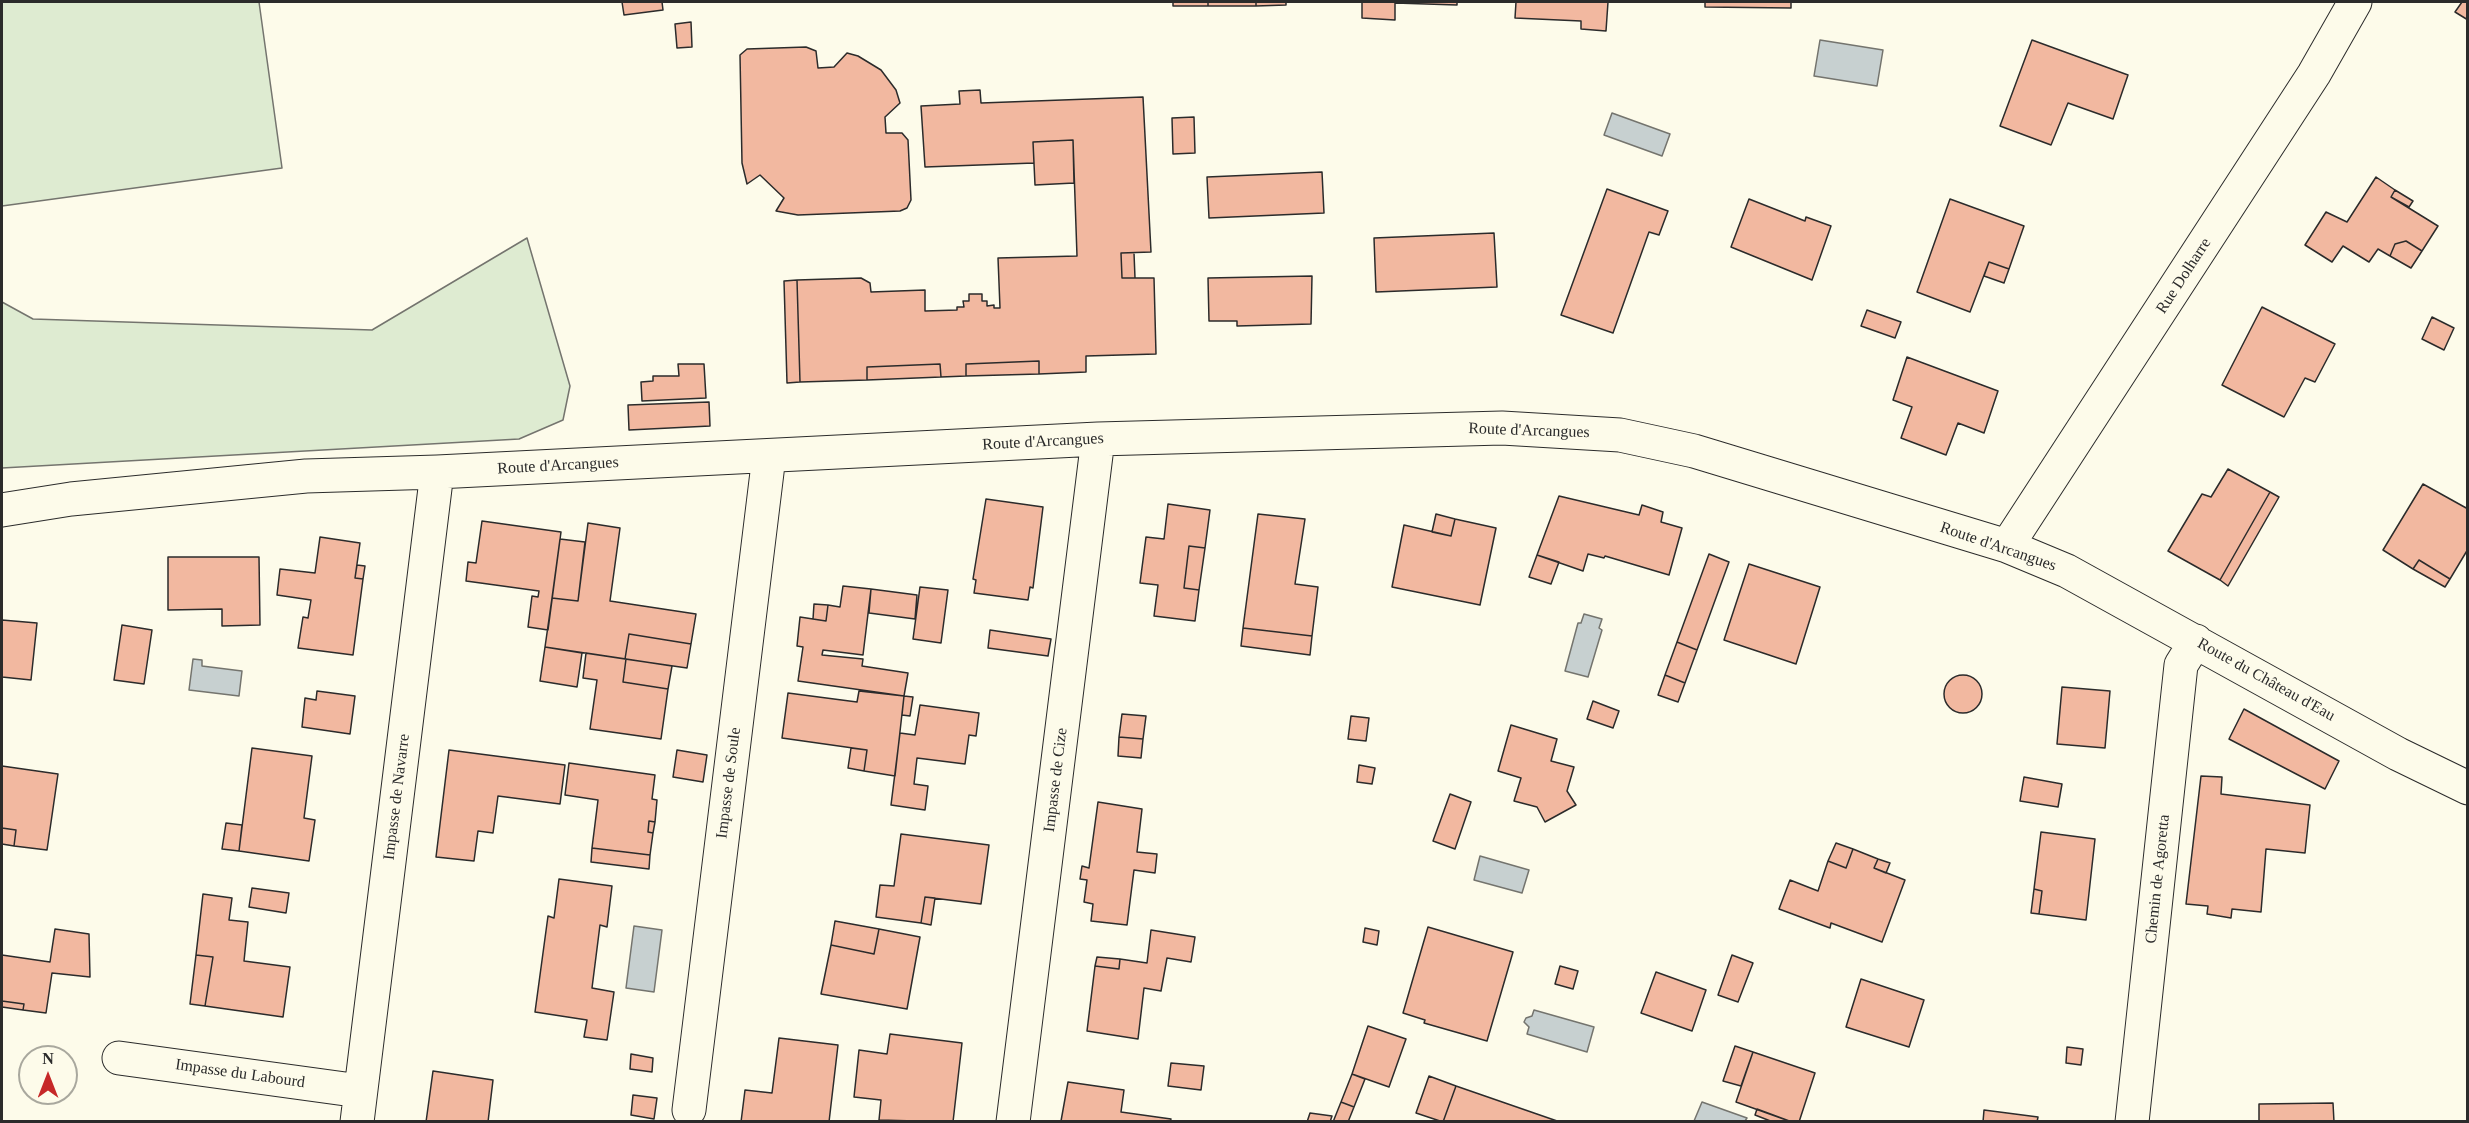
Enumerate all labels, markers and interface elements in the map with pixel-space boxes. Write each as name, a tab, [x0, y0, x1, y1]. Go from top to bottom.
street label: Rue Dolharre	[2152, 234, 2216, 318]
street label: Route d'Arcangues	[1468, 419, 1590, 443]
street label: Route d'Arcangues	[982, 429, 1104, 455]
street label: Route d'Arcangues	[497, 453, 619, 479]
street label: Route d'Arcangues	[1937, 518, 2059, 576]
street label: Route du Château d'Eau	[2194, 634, 2338, 726]
street label: Impasse de Soule	[713, 726, 745, 840]
street label: Impasse de Cize	[1040, 727, 1072, 833]
street label: Impasse de Navarre	[380, 733, 414, 861]
street label: Chemin de Agoretta	[2142, 813, 2174, 945]
north arrow	[18, 1045, 78, 1105]
text: N	[42, 1050, 54, 1067]
street label: Impasse du Labourd	[174, 1055, 306, 1093]

